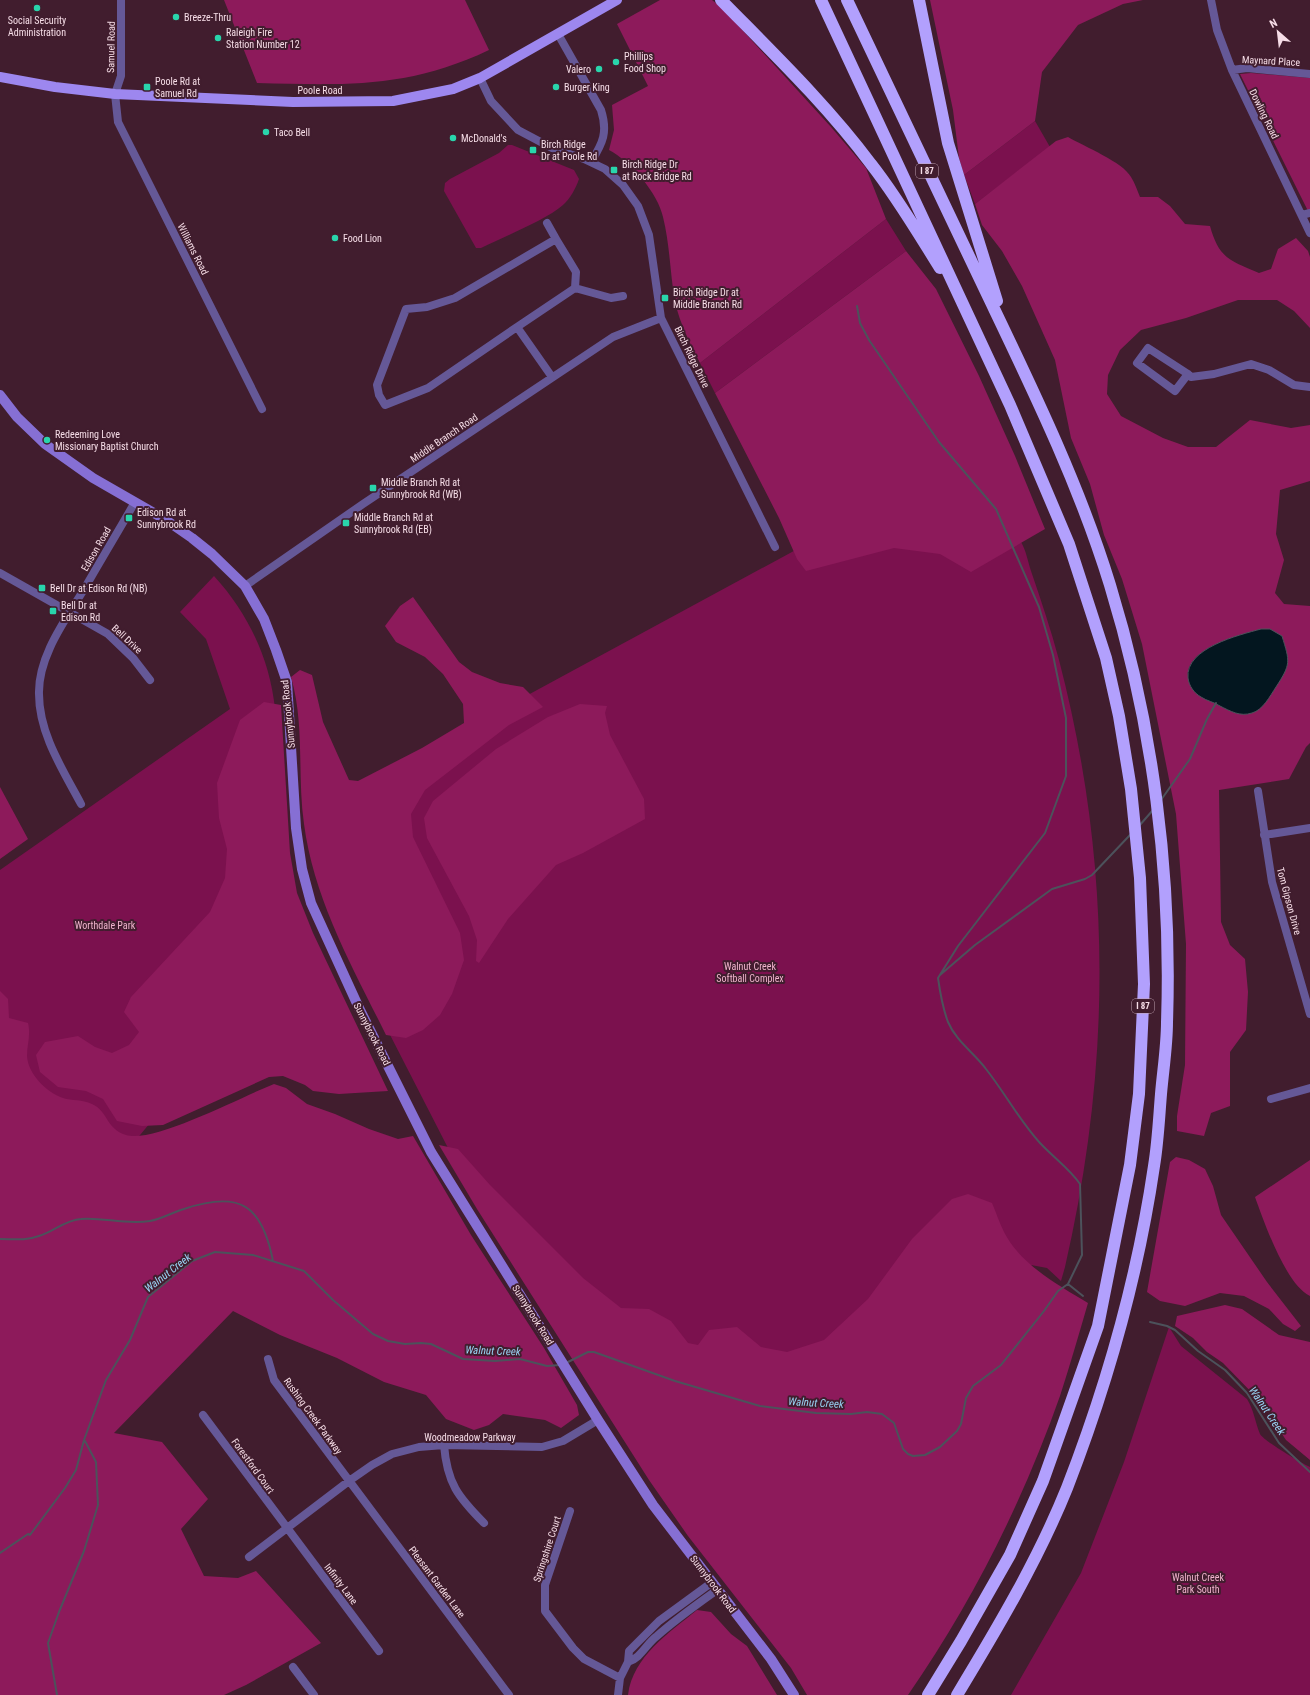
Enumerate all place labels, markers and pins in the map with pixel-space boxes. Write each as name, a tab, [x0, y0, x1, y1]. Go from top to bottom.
marker: Social Security Administration	[32, 3, 42, 13]
marker: Breeze-Thru	[171, 12, 181, 22]
place label: Breeze-Thru	[184, 12, 231, 23]
place label: Social Security Administration	[8, 15, 66, 38]
place label: Raleigh Fire Station Number 12	[226, 27, 300, 50]
marker: Raleigh Fire Station Number 12	[213, 33, 223, 43]
place label: Phillips Food Shop	[624, 51, 666, 74]
marker: Phillips Food Shop	[611, 57, 621, 67]
place label: Valero	[566, 64, 591, 75]
marker: Valero	[594, 64, 604, 74]
place label: Poole Rd at Samuel Rd	[155, 76, 200, 99]
marker: Poole Rd at Samuel Rd	[142, 82, 152, 92]
marker: Burger King	[551, 82, 561, 92]
place label: Burger King	[564, 82, 610, 93]
marker: Taco Bell	[261, 127, 271, 137]
place label: Taco Bell	[274, 127, 310, 138]
marker: McDonald's	[448, 133, 458, 143]
place label: McDonald's	[461, 133, 507, 144]
place label: Birch Ridge Dr at Poole Rd	[541, 139, 597, 162]
marker: Birch Ridge Dr at Poole Rd	[528, 145, 538, 155]
place label: Birch Ridge Dr at Rock Bridge Rd	[622, 159, 692, 182]
marker: Birch Ridge Dr at Rock Bridge Rd	[609, 165, 619, 175]
marker: Food Lion	[330, 233, 340, 243]
place label: Food Lion	[343, 233, 382, 244]
place label: Birch Ridge Dr at Middle Branch Rd	[673, 287, 742, 310]
marker: Birch Ridge Dr at Middle Branch Rd	[660, 293, 670, 303]
place label: Redeeming Love Missionary Baptist Church	[55, 429, 159, 452]
marker: Redeeming Love Missionary Baptist Church	[42, 435, 52, 445]
place label: Middle Branch Rd at Sunnybrook Rd (WB)	[381, 477, 462, 501]
marker: Middle Branch Rd at Sunnybrook Rd (WB)	[368, 483, 378, 493]
place label: Edison Rd at Sunnybrook Rd	[137, 507, 196, 530]
place label: Middle Branch Rd at Sunnybrook Rd (EB)	[354, 512, 433, 536]
marker: Edison Rd at Sunnybrook Rd	[124, 513, 134, 523]
marker: Middle Branch Rd at Sunnybrook Rd (EB)	[341, 518, 351, 528]
marker: Bell Dr at Edison Rd (NB)	[37, 583, 47, 593]
place label: Bell Dr at Edison Rd (NB)	[50, 583, 148, 595]
place label: Bell Dr at Edison Rd	[61, 600, 100, 623]
marker: Bell Dr at Edison Rd	[48, 606, 58, 616]

